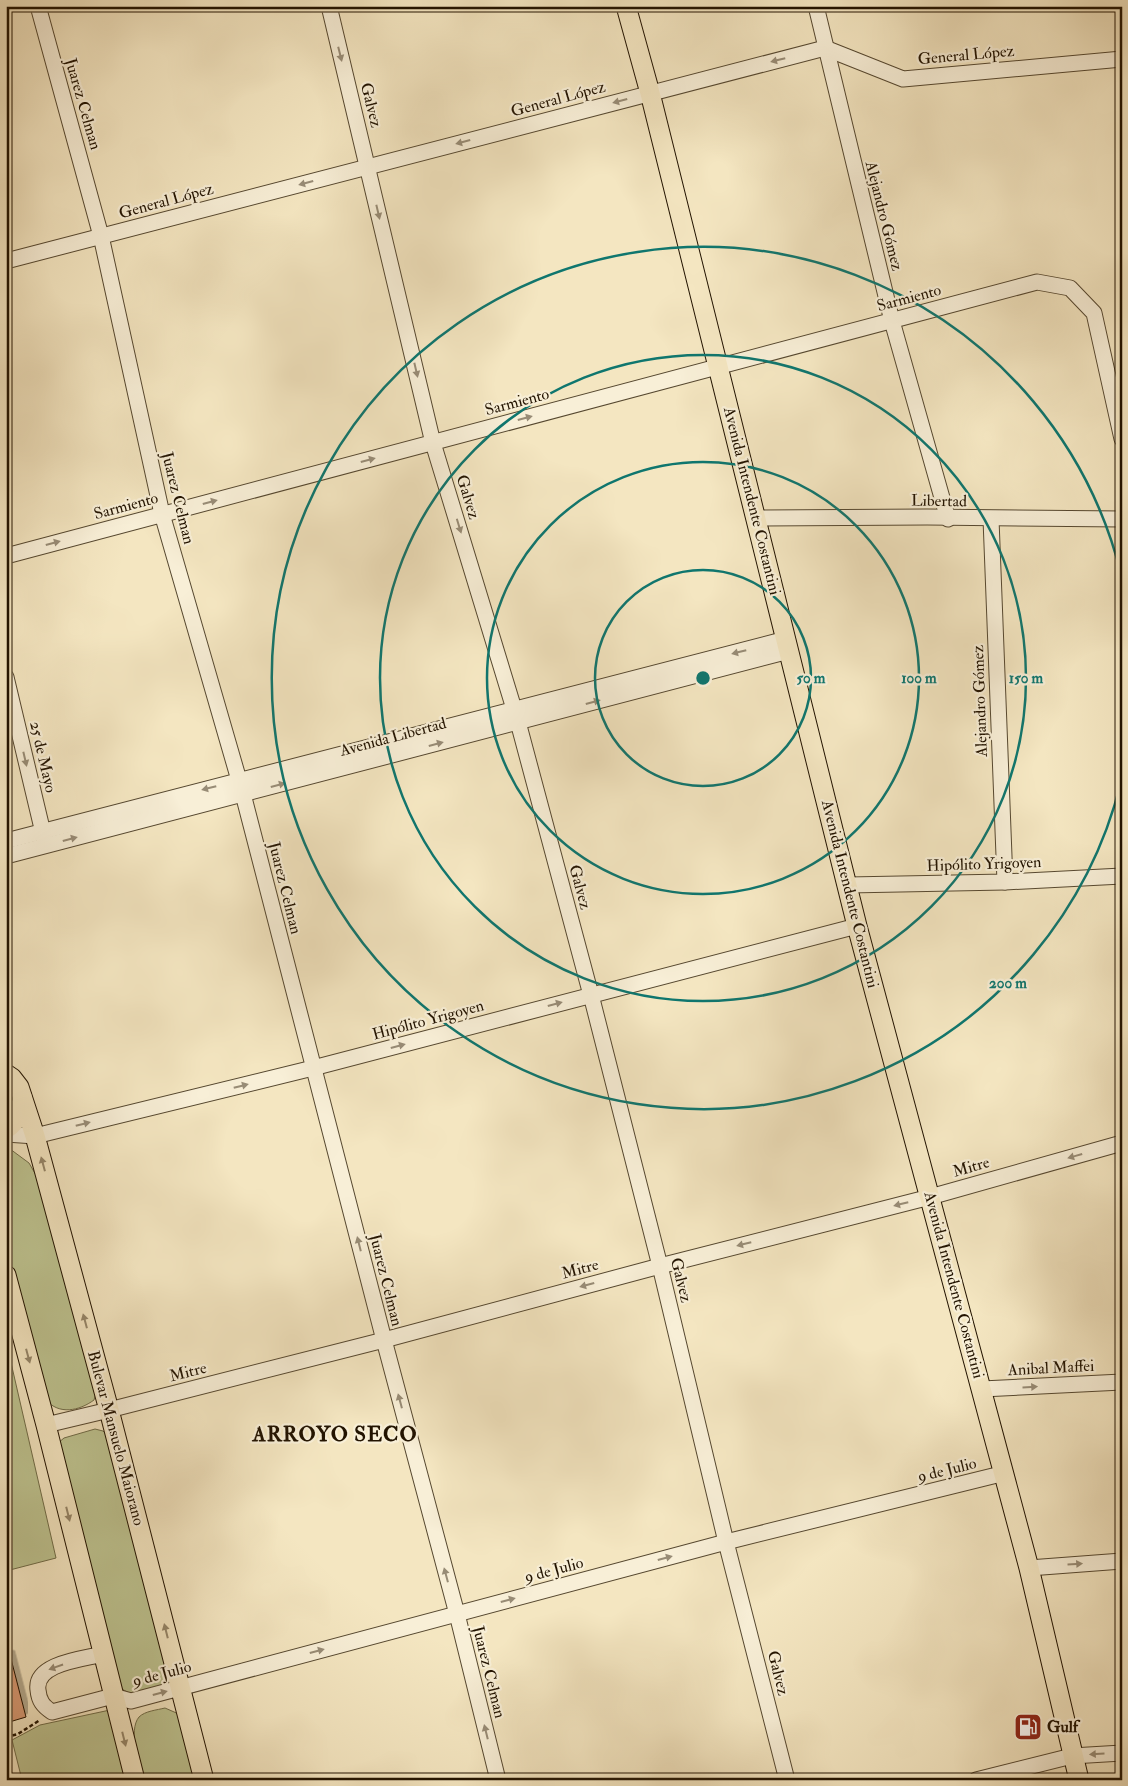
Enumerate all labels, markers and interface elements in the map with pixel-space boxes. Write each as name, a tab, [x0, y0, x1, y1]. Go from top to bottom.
street label: General López	[917, 41, 1016, 70]
one-way arrow	[336, 46, 344, 61]
street label: Juarez Celman	[59, 55, 106, 152]
one-way arrow	[770, 57, 785, 65]
street label: General López	[509, 77, 608, 122]
street label: Galvez	[356, 81, 386, 130]
one-way arrow	[613, 97, 628, 105]
one-way arrow	[455, 138, 471, 146]
street label: Alejandro Gómez	[860, 158, 907, 273]
street label: General López	[117, 179, 216, 224]
one-way arrow	[298, 179, 313, 187]
one-way arrow	[374, 204, 382, 219]
street label: Sarmiento	[875, 280, 944, 316]
one-way arrow	[412, 362, 420, 377]
street label: Sarmiento	[483, 384, 552, 420]
street label: Avenida Intendente Costantini	[719, 404, 785, 597]
one-way arrow	[517, 414, 532, 422]
street label: Juarez Celman	[156, 449, 199, 546]
one-way arrow	[360, 456, 375, 464]
street label: Galvez	[452, 472, 484, 522]
street label: Sarmiento	[92, 488, 161, 524]
street label: Libertad	[911, 491, 967, 511]
one-way arrow	[203, 497, 218, 505]
one-way arrow	[455, 519, 463, 534]
one-way arrow	[46, 539, 61, 547]
street label: Alejandro Gómez	[968, 644, 992, 758]
one-way arrow	[731, 648, 746, 656]
centre of rings	[694, 669, 712, 687]
text: 50 m	[797, 669, 826, 688]
text: 100 m	[901, 669, 937, 688]
text: 150 m	[1009, 669, 1043, 688]
one-way arrow	[585, 698, 600, 706]
street label: Avenida Libertad	[337, 713, 449, 761]
street label: 25 de Mayo	[25, 719, 61, 795]
one-way arrow	[428, 739, 443, 747]
one-way arrow	[21, 751, 29, 766]
one-way arrow	[271, 781, 286, 789]
one-way arrow	[201, 785, 216, 793]
street label: Avenida Intendente Costantini	[817, 797, 883, 990]
one-way arrow	[63, 835, 78, 843]
street label: Juarez Celman	[263, 839, 306, 936]
street label: Hipólito Yrigoyen	[926, 852, 1042, 877]
street label: Galvez	[564, 863, 596, 912]
text: 200 m	[989, 974, 1027, 993]
street label: Hipólito Yrigoyen	[370, 995, 486, 1045]
one-way arrow	[548, 1000, 563, 1008]
one-way arrow	[391, 1041, 406, 1049]
one-way arrow	[233, 1082, 248, 1090]
one-way arrow	[75, 1120, 90, 1128]
street label: Mitre	[950, 1152, 992, 1182]
one-way arrow	[1067, 1153, 1082, 1161]
one-way arrow	[39, 1157, 47, 1172]
street label: Avenida Intendente Costantini	[919, 1188, 989, 1381]
one-way arrow	[894, 1200, 909, 1208]
street label: Juarez Celman	[364, 1231, 407, 1328]
one-way arrow	[355, 1236, 363, 1251]
one-way arrow	[736, 1240, 751, 1248]
street label: Mitre	[559, 1254, 601, 1284]
street label: Galvez	[666, 1256, 696, 1305]
one-way arrow	[579, 1282, 594, 1290]
one-way arrow	[81, 1314, 89, 1329]
street label: Bulevar Mansuelo Maiorano	[83, 1348, 149, 1528]
one-way arrow	[24, 1349, 32, 1364]
street label: Anibal Maffei	[1006, 1356, 1095, 1380]
street label: Mitre	[167, 1358, 209, 1386]
one-way arrow	[1023, 1383, 1039, 1391]
one-way arrow	[396, 1393, 404, 1409]
district label: ARROYO SECO	[252, 1421, 417, 1448]
street label: 9 de Julio	[915, 1453, 979, 1488]
one-way arrow	[64, 1506, 72, 1521]
street label: 9 de Julio	[522, 1553, 586, 1589]
one-way arrow	[658, 1554, 673, 1562]
one-way arrow	[1068, 1560, 1084, 1568]
one-way arrow	[442, 1567, 450, 1582]
one-way arrow	[501, 1596, 516, 1604]
one-way arrow	[161, 1623, 169, 1638]
street label: Juarez Celman	[467, 1623, 510, 1720]
one-way arrow	[310, 1646, 325, 1654]
street label: Galvez	[763, 1649, 793, 1698]
street label: 9 de Julio	[130, 1657, 194, 1693]
one-way arrow	[48, 1663, 63, 1671]
one-way arrow	[153, 1688, 168, 1696]
fuel station icon: Gulf	[1013, 1712, 1043, 1742]
place label: Gulf	[1047, 1717, 1081, 1737]
one-way arrow	[482, 1725, 490, 1740]
one-way arrow	[121, 1732, 129, 1747]
one-way arrow	[1089, 1751, 1105, 1759]

